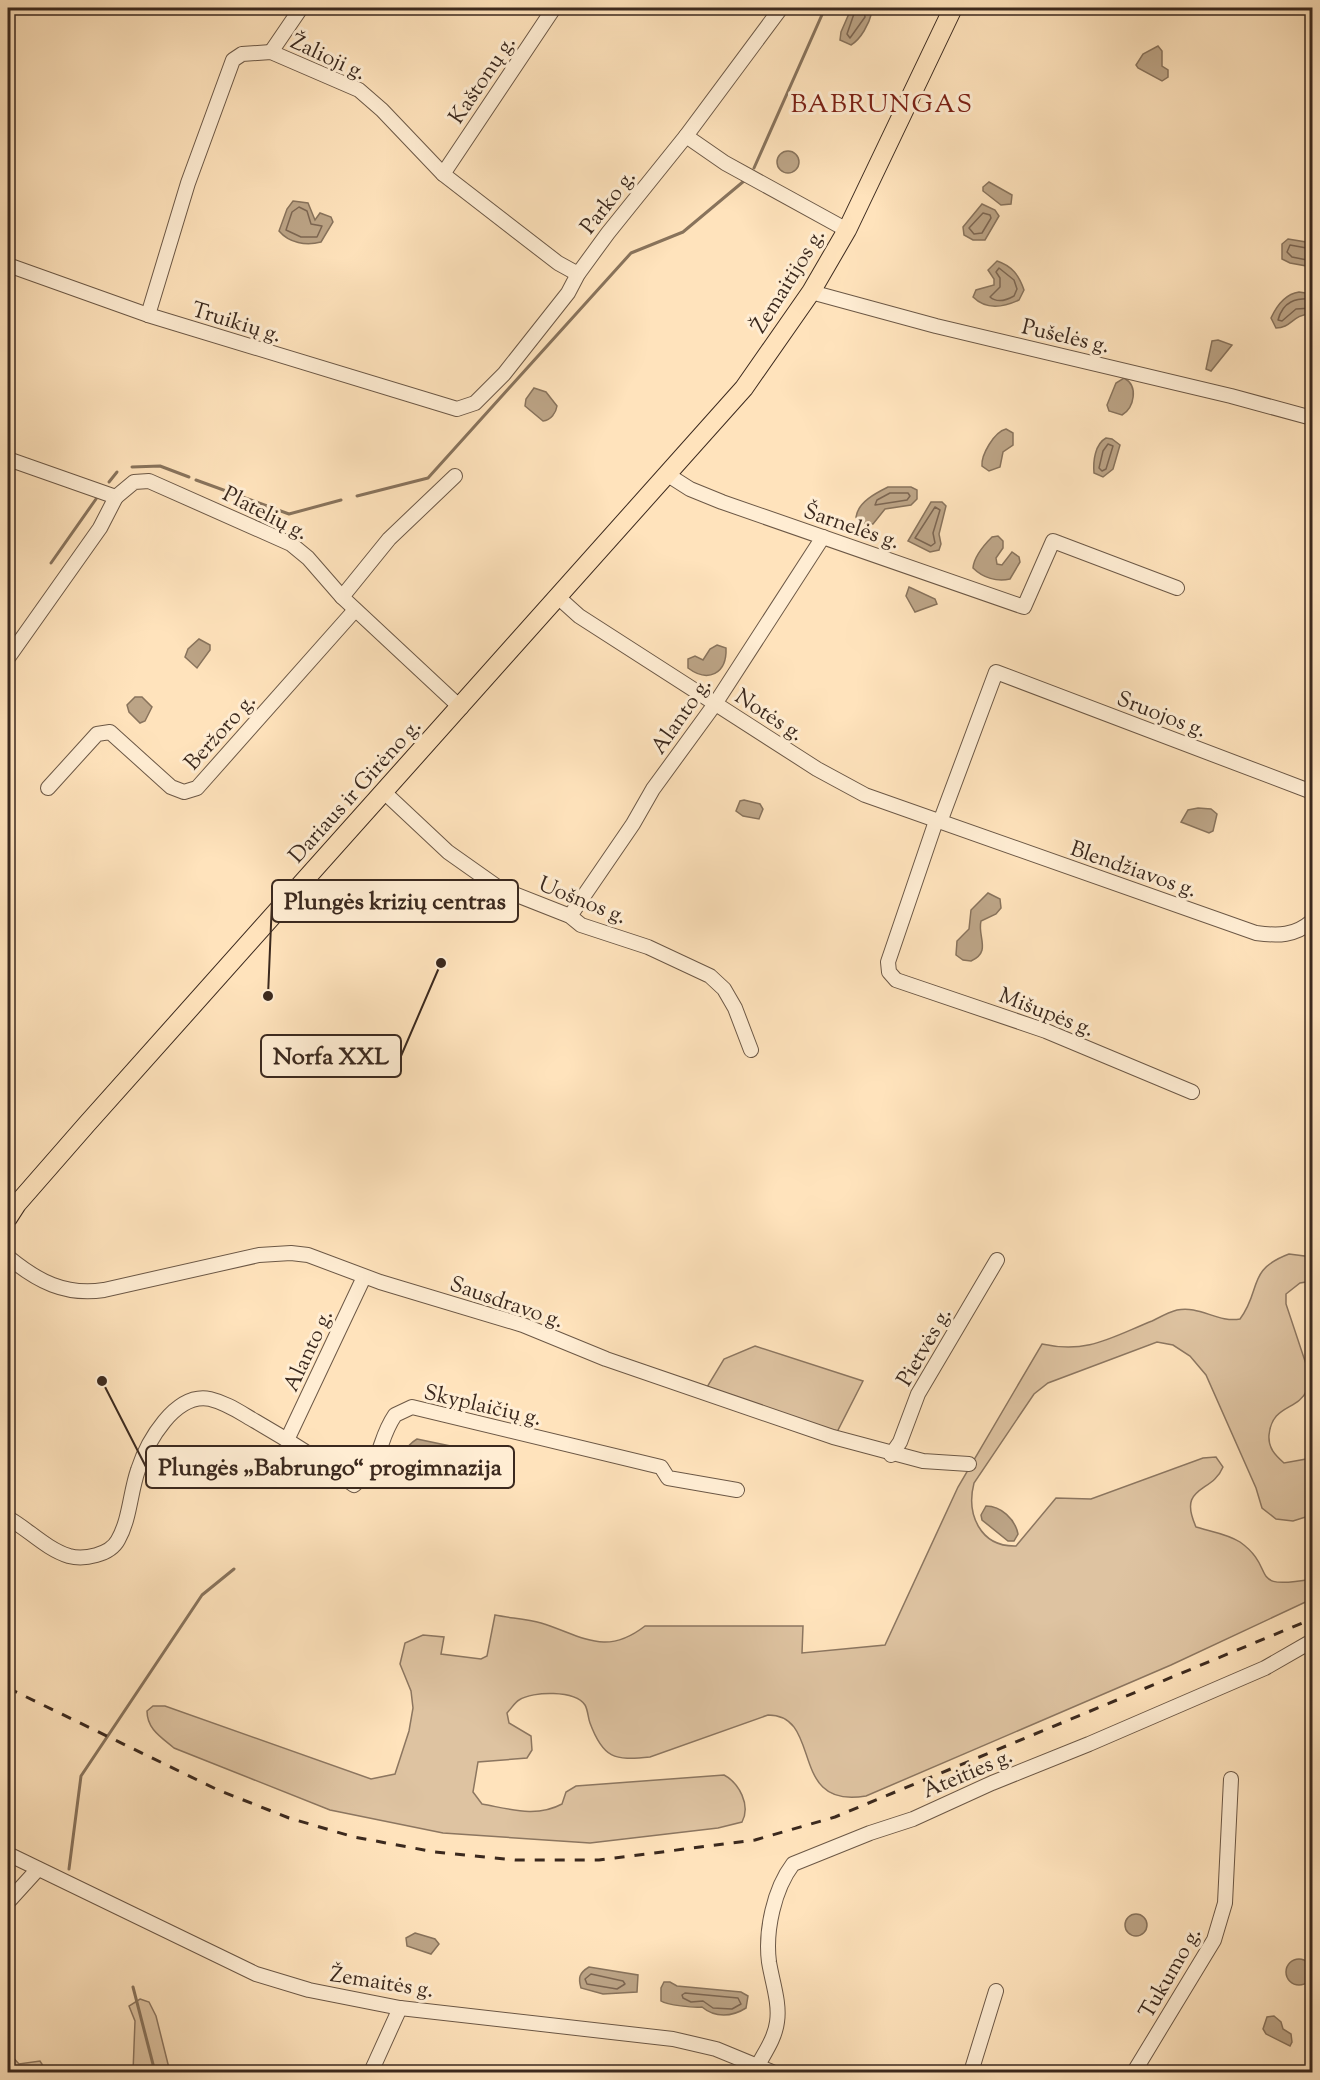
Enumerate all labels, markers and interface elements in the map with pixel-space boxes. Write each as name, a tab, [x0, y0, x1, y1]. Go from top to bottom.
street label: Žalioji g.	[285, 27, 371, 90]
street label: Kaštonų g.	[442, 30, 525, 131]
district label: BABRUNGAS	[790, 87, 974, 124]
street label: Parko g.	[574, 164, 645, 242]
street label: Žemaitijos g.	[745, 223, 835, 340]
street label: Truikių g.	[187, 295, 285, 353]
street label: Pušelės g.	[1018, 312, 1112, 364]
street label: Platelių g.	[216, 480, 313, 550]
street label: Šarnelės g.	[799, 495, 904, 559]
street label: Alanto g.	[644, 672, 721, 762]
street label: Notės g.	[728, 682, 809, 751]
street label: Sruojos g.	[1111, 684, 1210, 748]
street label: Beržoro g.	[178, 687, 265, 779]
street label: Dariaus ir Girėno g.	[282, 713, 430, 871]
street label: Blendžiavos g.	[1065, 834, 1201, 907]
street label: Uošnos g.	[533, 870, 631, 934]
callout: Plungės krizių centras	[272, 880, 518, 922]
text: Plungės krizių centras	[284, 886, 506, 920]
street label: Mišupės g.	[994, 981, 1098, 1047]
callout: Norfa XXL	[261, 1035, 401, 1077]
text: Norfa XXL	[273, 1041, 389, 1075]
street label: Sausdravo g.	[445, 1269, 567, 1338]
street label: Pietvės g.	[890, 1302, 961, 1393]
street label: Alanto g.	[277, 1305, 343, 1398]
street label: Skyplaičių g.	[420, 1378, 544, 1436]
callout: Plungės „Babrungo“ progimnazija	[146, 1446, 514, 1488]
text: Plungės „Babrungo“ progimnazija	[158, 1452, 503, 1486]
street label: Ateities g.	[918, 1741, 1018, 1808]
street label: Tukumo g.	[1132, 1922, 1211, 2025]
street label: Žemaitės g.	[327, 1960, 436, 2008]

